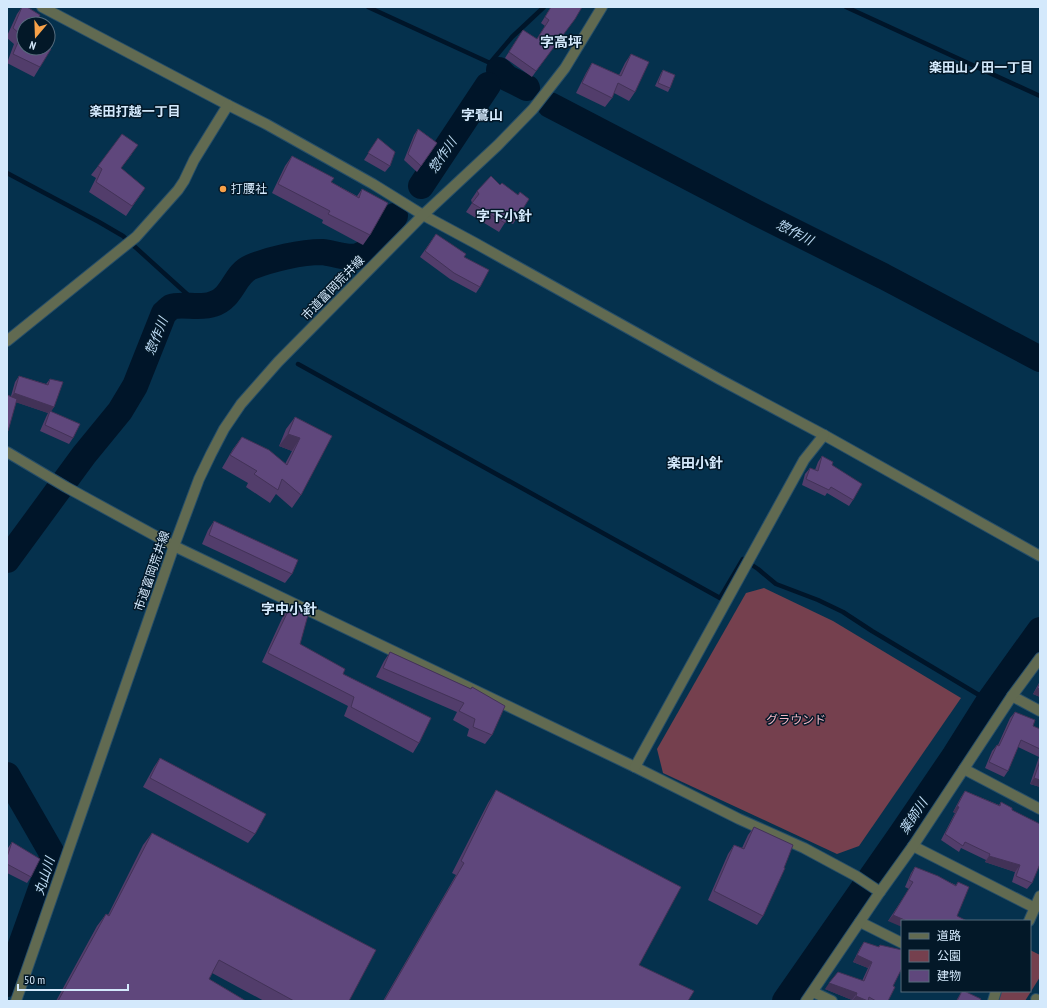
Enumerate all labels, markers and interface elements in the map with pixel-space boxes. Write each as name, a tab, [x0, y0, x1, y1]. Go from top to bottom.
north arrow	[16, 16, 56, 56]
district label: 字高坪	[540, 33, 582, 51]
text: N	[28, 38, 38, 53]
district label: 楽田山ノ田一丁目	[929, 59, 1033, 76]
district label: 楽田打越一丁目	[89, 103, 181, 120]
district label: 字鷺山	[461, 106, 503, 124]
water label: 惣作川	[424, 133, 461, 176]
place label: 打腰社	[231, 181, 267, 196]
marker: 打腰社	[218, 184, 228, 194]
district label: 字下小針	[476, 207, 532, 225]
water label: 惣作川	[774, 216, 818, 250]
street label: 市道富岡荒井線	[298, 252, 367, 323]
water label: 惣作川	[141, 313, 172, 357]
district label: 楽田小針	[667, 454, 723, 472]
street label: 市道富岡荒井線	[131, 529, 172, 613]
district label: 字中小針	[261, 600, 317, 618]
park label: グラウンド	[766, 712, 826, 727]
water label: 薬師川	[896, 794, 932, 837]
water label: 丸山川	[31, 853, 59, 897]
legend	[901, 920, 1031, 992]
text: 道路	[937, 928, 961, 943]
text: 公園	[937, 948, 961, 963]
scale bar	[18, 966, 128, 992]
text: 建物	[937, 968, 961, 983]
text: 50 m	[24, 972, 45, 987]

